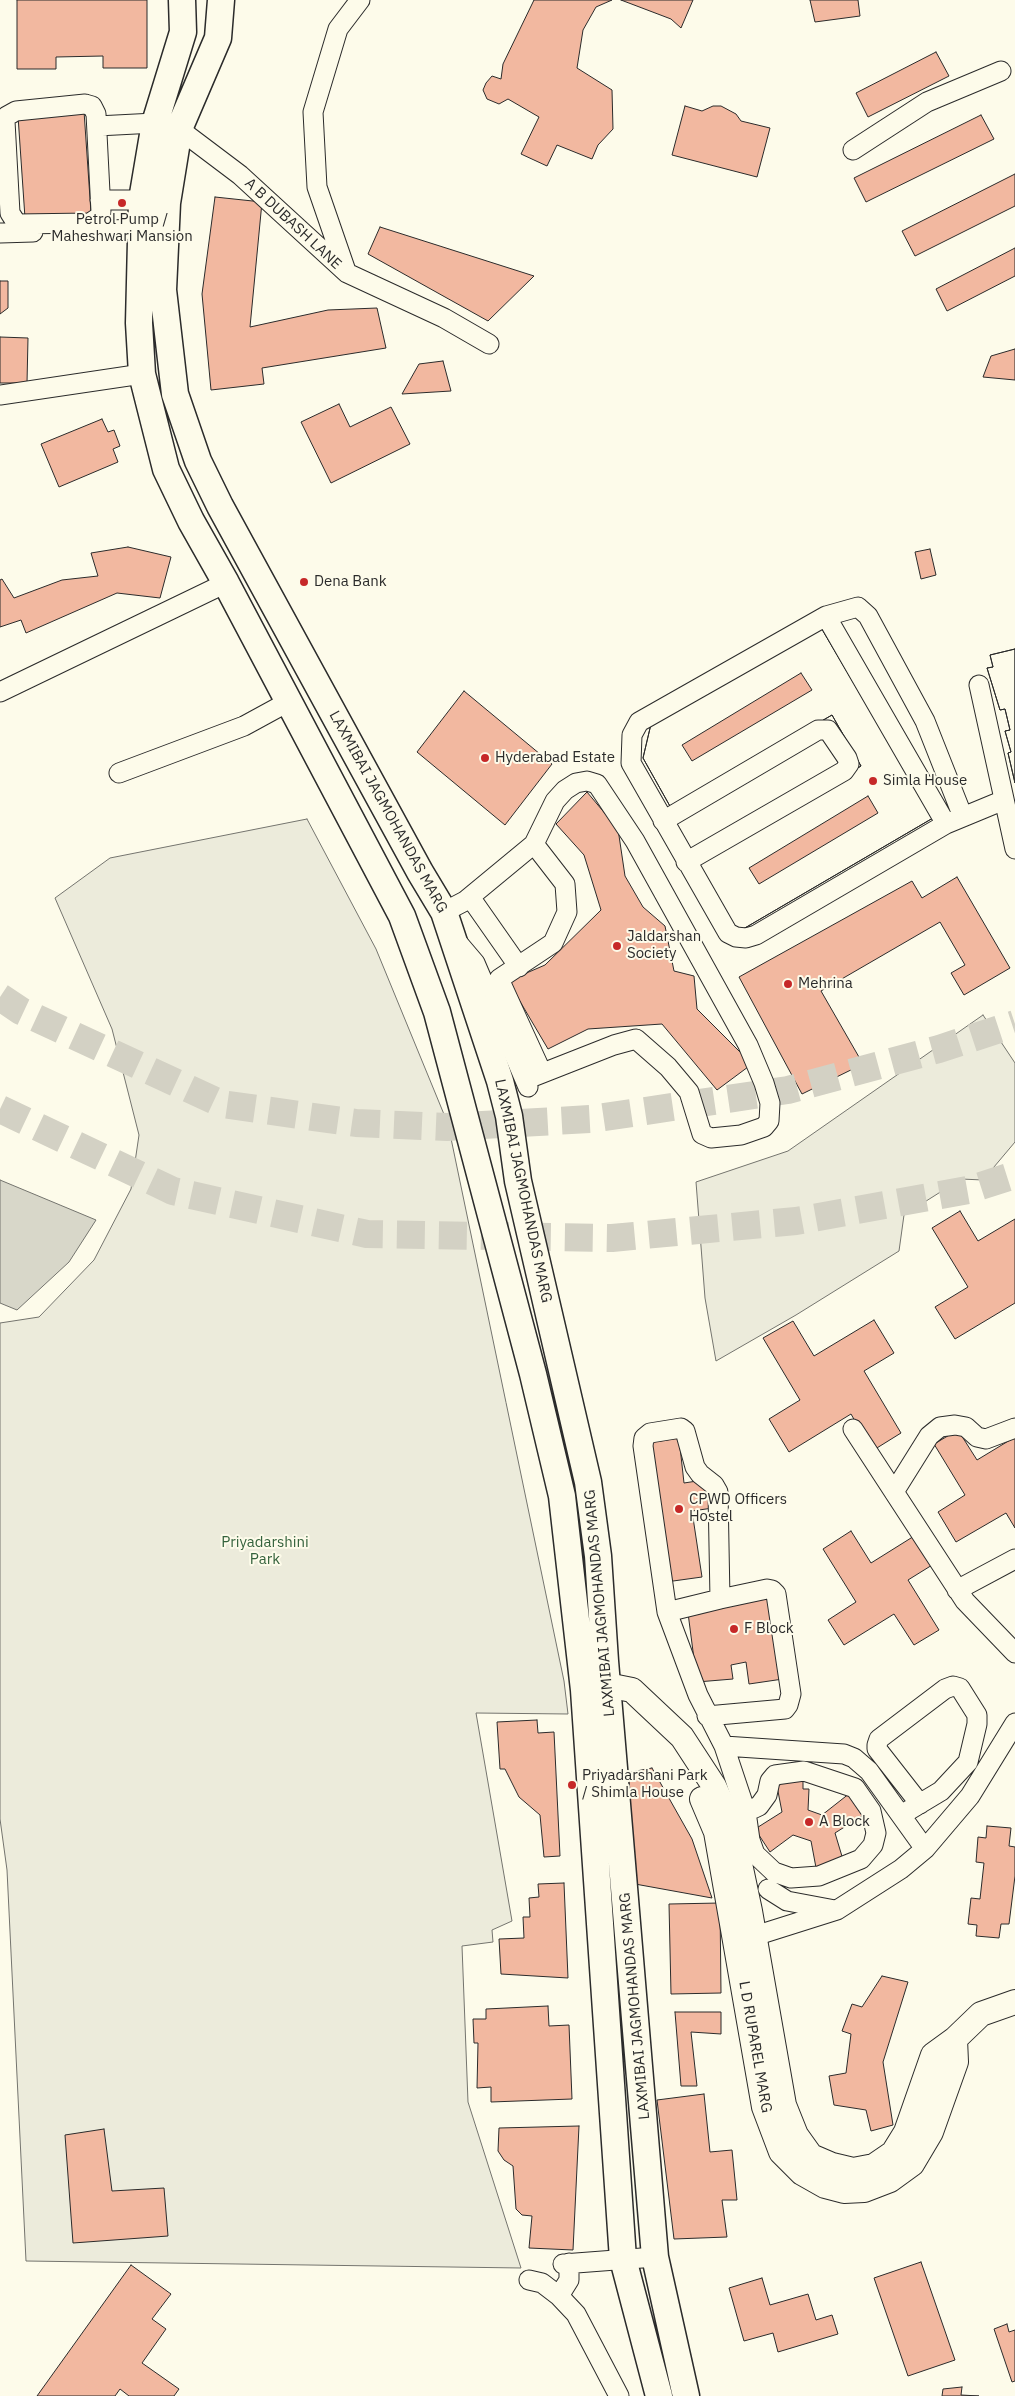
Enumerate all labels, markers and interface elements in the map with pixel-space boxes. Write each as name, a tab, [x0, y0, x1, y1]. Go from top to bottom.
street label: A B DUBASH LANE	[241, 175, 345, 273]
marker: Petrol Pump / Maheshwari Mansion	[116, 197, 128, 209]
place label: Petrol Pump / Maheshwari Mansion	[51, 211, 193, 246]
place label: Dena Bank	[314, 573, 387, 591]
marker: Dena Bank	[298, 576, 310, 588]
street label: LAXMIBAI JAGMOHANDAS MARG	[325, 708, 451, 916]
place label: Hyderabad Estate	[495, 749, 615, 767]
marker: Hyderabad Estate	[479, 752, 491, 764]
place label: Simla House	[883, 772, 967, 790]
marker: Simla House	[867, 775, 879, 787]
place label: Jaldarshan Society	[627, 928, 701, 963]
marker: Jaldarshan Society	[611, 940, 623, 952]
place label: Mehrina	[798, 975, 853, 993]
marker: Mehrina	[782, 978, 794, 990]
street label: LAXMIBAI JAGMOHANDAS MARG	[490, 1078, 556, 1304]
street label: LAXMIBAI JAGMOHANDAS MARG	[581, 1489, 619, 1717]
place label: CPWD Officers Hostel	[689, 1491, 787, 1526]
marker: CPWD Officers Hostel	[673, 1503, 685, 1515]
park label: Priyadarshini Park	[221, 1534, 309, 1569]
place label: F Block	[744, 1620, 794, 1638]
marker: F Block	[728, 1623, 740, 1635]
place label: Priyadarshani Park / Shimla House	[582, 1767, 708, 1802]
marker: Priyadarshani Park / Shimla House	[566, 1779, 578, 1791]
place label: A Block	[819, 1813, 870, 1831]
marker: A Block	[803, 1816, 815, 1828]
street label: LAXMIBAI JAGMOHANDAS MARG	[616, 1892, 654, 2120]
street label: L D RUPAREL MARG	[735, 1980, 775, 2114]

